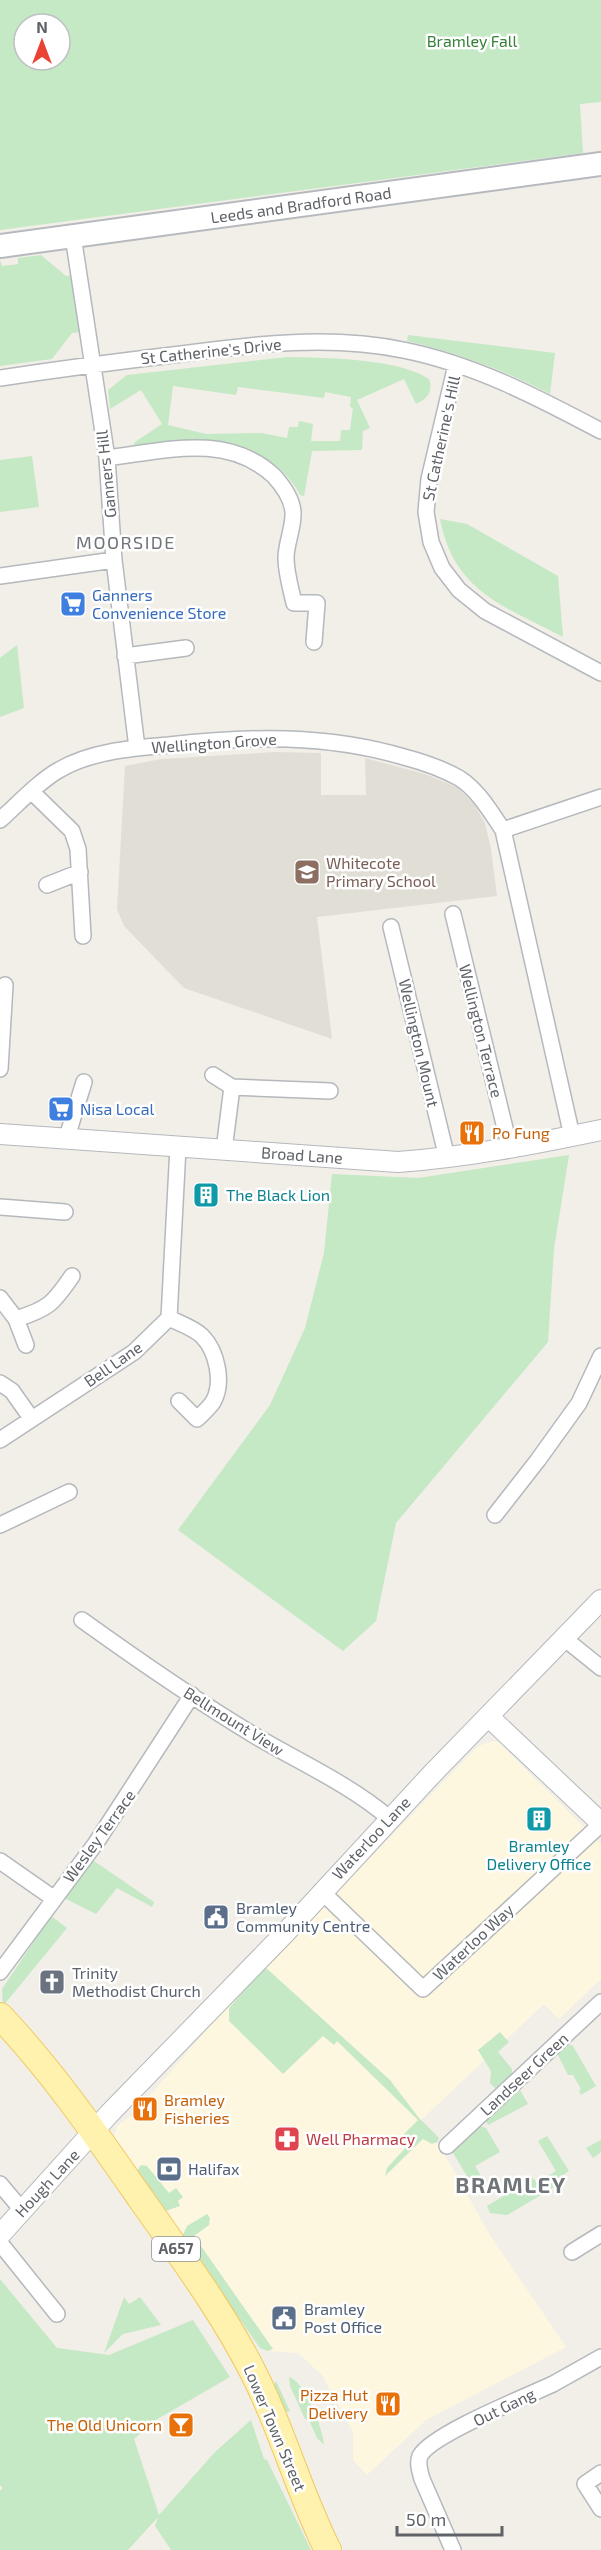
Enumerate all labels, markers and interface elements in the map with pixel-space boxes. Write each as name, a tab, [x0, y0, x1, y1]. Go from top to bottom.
north arrow	[12, 12, 72, 72]
text: N	[36, 17, 48, 36]
park label: Bramley Fall	[427, 31, 518, 50]
street label: Leeds and Bradford Road	[209, 182, 392, 227]
street label: St Catherine's Drive	[140, 334, 282, 367]
street label: St Catherine's Hill	[418, 373, 463, 502]
street label: Ganners Hill	[91, 429, 120, 519]
district label: MOORSIDE	[76, 531, 176, 553]
place label: Ganners Convenience Store	[92, 585, 226, 622]
supermarket icon: Ganners Convenience Store	[58, 589, 88, 619]
street label: Wellington Grove	[151, 729, 277, 756]
place label: Whitecote Primary School	[326, 853, 436, 890]
school or university icon: Whitecote Primary School	[292, 857, 322, 887]
street label: Wellington Terrace	[456, 962, 507, 1100]
street label: Wellington Mount	[396, 977, 443, 1109]
supermarket icon: Nisa Local	[46, 1094, 76, 1124]
place label: Nisa Local	[80, 1099, 155, 1118]
restaurant icon: Po Fung	[457, 1118, 487, 1148]
place label: Po Fung	[492, 1123, 550, 1142]
street label: Broad Lane	[261, 1142, 343, 1167]
building icon: The Black Lion	[191, 1180, 221, 1210]
place label: The Black Lion	[226, 1185, 330, 1204]
street label: Bell Lane	[80, 1337, 145, 1390]
street label: Bellmount View	[181, 1682, 288, 1759]
street label: Wesley Terrace	[59, 1786, 139, 1886]
street label: Waterloo Lane	[327, 1792, 414, 1883]
building icon: Bramley Delivery Office	[524, 1804, 554, 1834]
place label: Bramley Delivery Office	[487, 1836, 591, 1873]
place label: Bramley Community Centre	[236, 1898, 370, 1935]
street label: Waterloo Way	[428, 1899, 517, 1984]
public building icon: Bramley Community Centre	[201, 1902, 231, 1932]
place label: Trinity Methodist Church	[72, 1963, 201, 2000]
church icon: Trinity Methodist Church	[37, 1967, 67, 1997]
street label: Landseer Green	[476, 2028, 572, 2119]
place label: Bramley Fisheries	[164, 2090, 230, 2127]
restaurant icon: Bramley Fisheries	[130, 2094, 160, 2124]
pharmacy icon: Well Pharmacy	[272, 2124, 302, 2154]
place label: Well Pharmacy	[306, 2129, 416, 2148]
street label: Hough Lane	[10, 2145, 83, 2220]
bank icon: Halifax	[154, 2154, 184, 2184]
place label: Halifax	[188, 2159, 240, 2178]
district label: BRAMLEY	[455, 2171, 567, 2197]
road number: A657	[152, 2237, 200, 2261]
place label: Bramley Post Office	[304, 2299, 382, 2336]
public building icon: Bramley Post Office	[269, 2303, 299, 2333]
street label: Lower Town Street	[240, 2362, 311, 2494]
street label: Out Gang	[470, 2383, 538, 2430]
place label: Pizza Hut Delivery	[300, 2385, 369, 2422]
restaurant icon: Pizza Hut Delivery	[373, 2389, 403, 2419]
bar icon: The Old Unicorn	[166, 2410, 196, 2440]
place label: The Old Unicorn	[47, 2415, 162, 2434]
scale bar	[397, 2499, 502, 2537]
text: 50 m	[406, 2508, 446, 2530]

